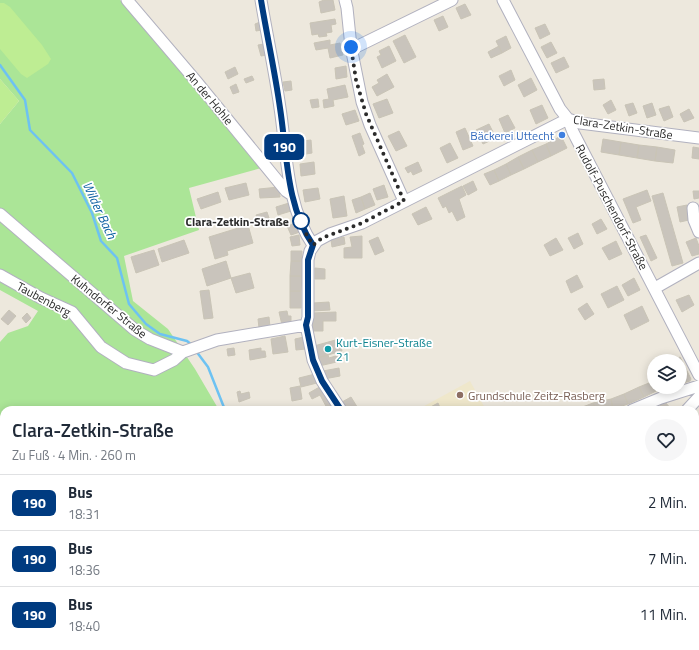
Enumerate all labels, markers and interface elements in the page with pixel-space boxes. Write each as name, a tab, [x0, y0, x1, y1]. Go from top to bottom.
your location	[341, 37, 361, 57]
street label: An der Hohle	[182, 67, 238, 129]
street label: Clara-Zetkin-Straße	[572, 110, 674, 144]
place label: Bäckerei Uttecht	[470, 126, 555, 145]
marker: Bäckerei Uttecht	[557, 130, 567, 140]
line badge: 190	[261, 134, 307, 160]
text: 190	[272, 136, 296, 157]
street label: Rudolf-Puschendorf-Straße	[571, 141, 653, 273]
water label: Wilder Bach	[78, 178, 122, 243]
place label: Clara-Zetkin-Straße	[186, 212, 289, 231]
marker: Clara-Zetkin-Straße	[292, 212, 310, 230]
street label: Kuhndorfer Straße	[67, 269, 151, 343]
street label: Taubenberg	[13, 277, 75, 321]
place label: Kurt-Eisner-Straße 21	[336, 333, 432, 366]
marker: Kurt-Eisner-Straße 21	[323, 344, 333, 354]
map controls	[647, 354, 687, 394]
button: layers	[647, 354, 687, 394]
place label: Grundschule Zeitz-Rasberg	[468, 386, 605, 405]
marker: Grundschule Zeitz-Rasberg	[455, 390, 465, 400]
text: Clara-Zetkin-Straße	[12, 415, 174, 444]
button: heart	[645, 419, 687, 461]
text: Zu Fuß · 4 Min. · 260 m	[12, 445, 136, 465]
text: Bus	[68, 481, 93, 504]
text: 2 Min.	[648, 491, 687, 514]
text: 190	[22, 492, 46, 513]
text: 18:31	[68, 504, 100, 524]
text: Bus	[68, 537, 93, 560]
text: 7 Min.	[648, 547, 687, 570]
text: 190	[22, 548, 46, 569]
text: 18:36	[68, 560, 100, 580]
text: Bus	[68, 593, 93, 616]
text: 11 Min.	[640, 603, 687, 626]
text: 190	[22, 604, 46, 625]
text: 18:40	[68, 616, 100, 636]

